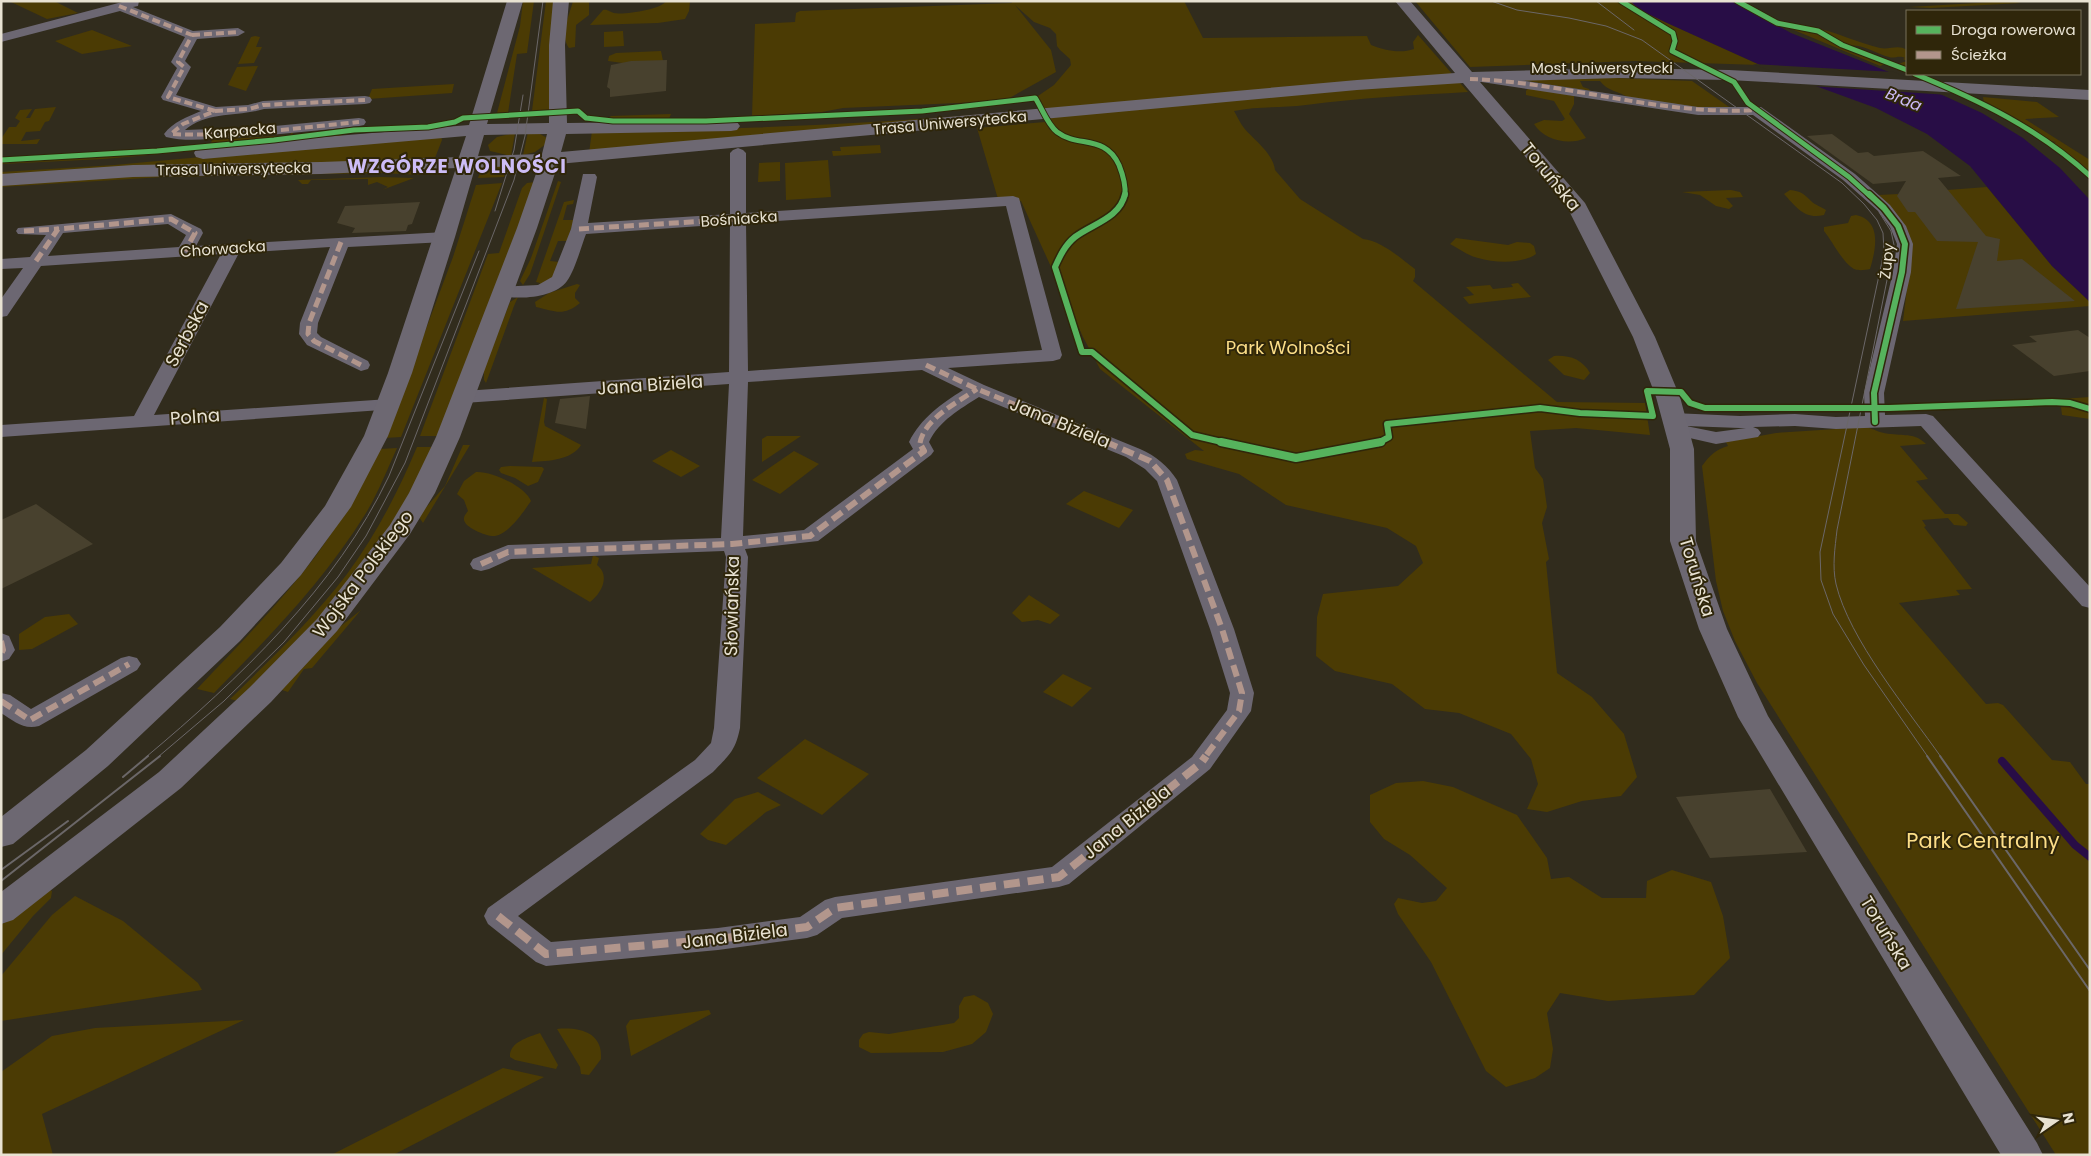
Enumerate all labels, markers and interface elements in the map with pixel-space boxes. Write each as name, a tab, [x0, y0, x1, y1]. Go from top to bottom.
legend	[1906, 10, 2081, 75]
text: Droga rowerowa	[1951, 19, 2076, 40]
text: Ścieżka	[1951, 44, 2007, 65]
street label: Most Uniwersytecki	[1531, 57, 1673, 78]
water label: Brda	[1882, 82, 1926, 117]
street label: Trasa Uniwersytecka	[872, 105, 1028, 140]
street label: Karpacka	[203, 117, 277, 144]
street label: Toruńska	[1516, 137, 1587, 216]
district label: WZGÓRZE WOLNOŚCI	[347, 153, 567, 180]
street label: Trasa Uniwersytecka	[157, 157, 311, 180]
street label: Bośniacka	[700, 205, 778, 232]
street label: Chorwacka	[179, 235, 266, 262]
street label: Żupy	[1874, 241, 1899, 280]
street label: Serbska	[159, 296, 214, 371]
park label: Park Wolności	[1226, 335, 1350, 360]
street label: Jana Biziela	[596, 368, 704, 401]
street label: Jana Biziela	[1006, 391, 1114, 454]
street label: Polna	[169, 402, 221, 431]
street label: Wojska Polskiego	[306, 505, 419, 643]
street label: Toruńska	[1674, 534, 1721, 620]
street label: Słowiańska	[718, 556, 745, 656]
street label: Jana Biziela	[1078, 779, 1176, 865]
park label: Park Centralny	[1906, 826, 2060, 855]
street label: Toruńska	[1855, 891, 1918, 974]
street label: Jana Biziela	[681, 917, 789, 954]
north arrow	[2031, 1096, 2081, 1146]
text: N	[2058, 1111, 2080, 1125]

